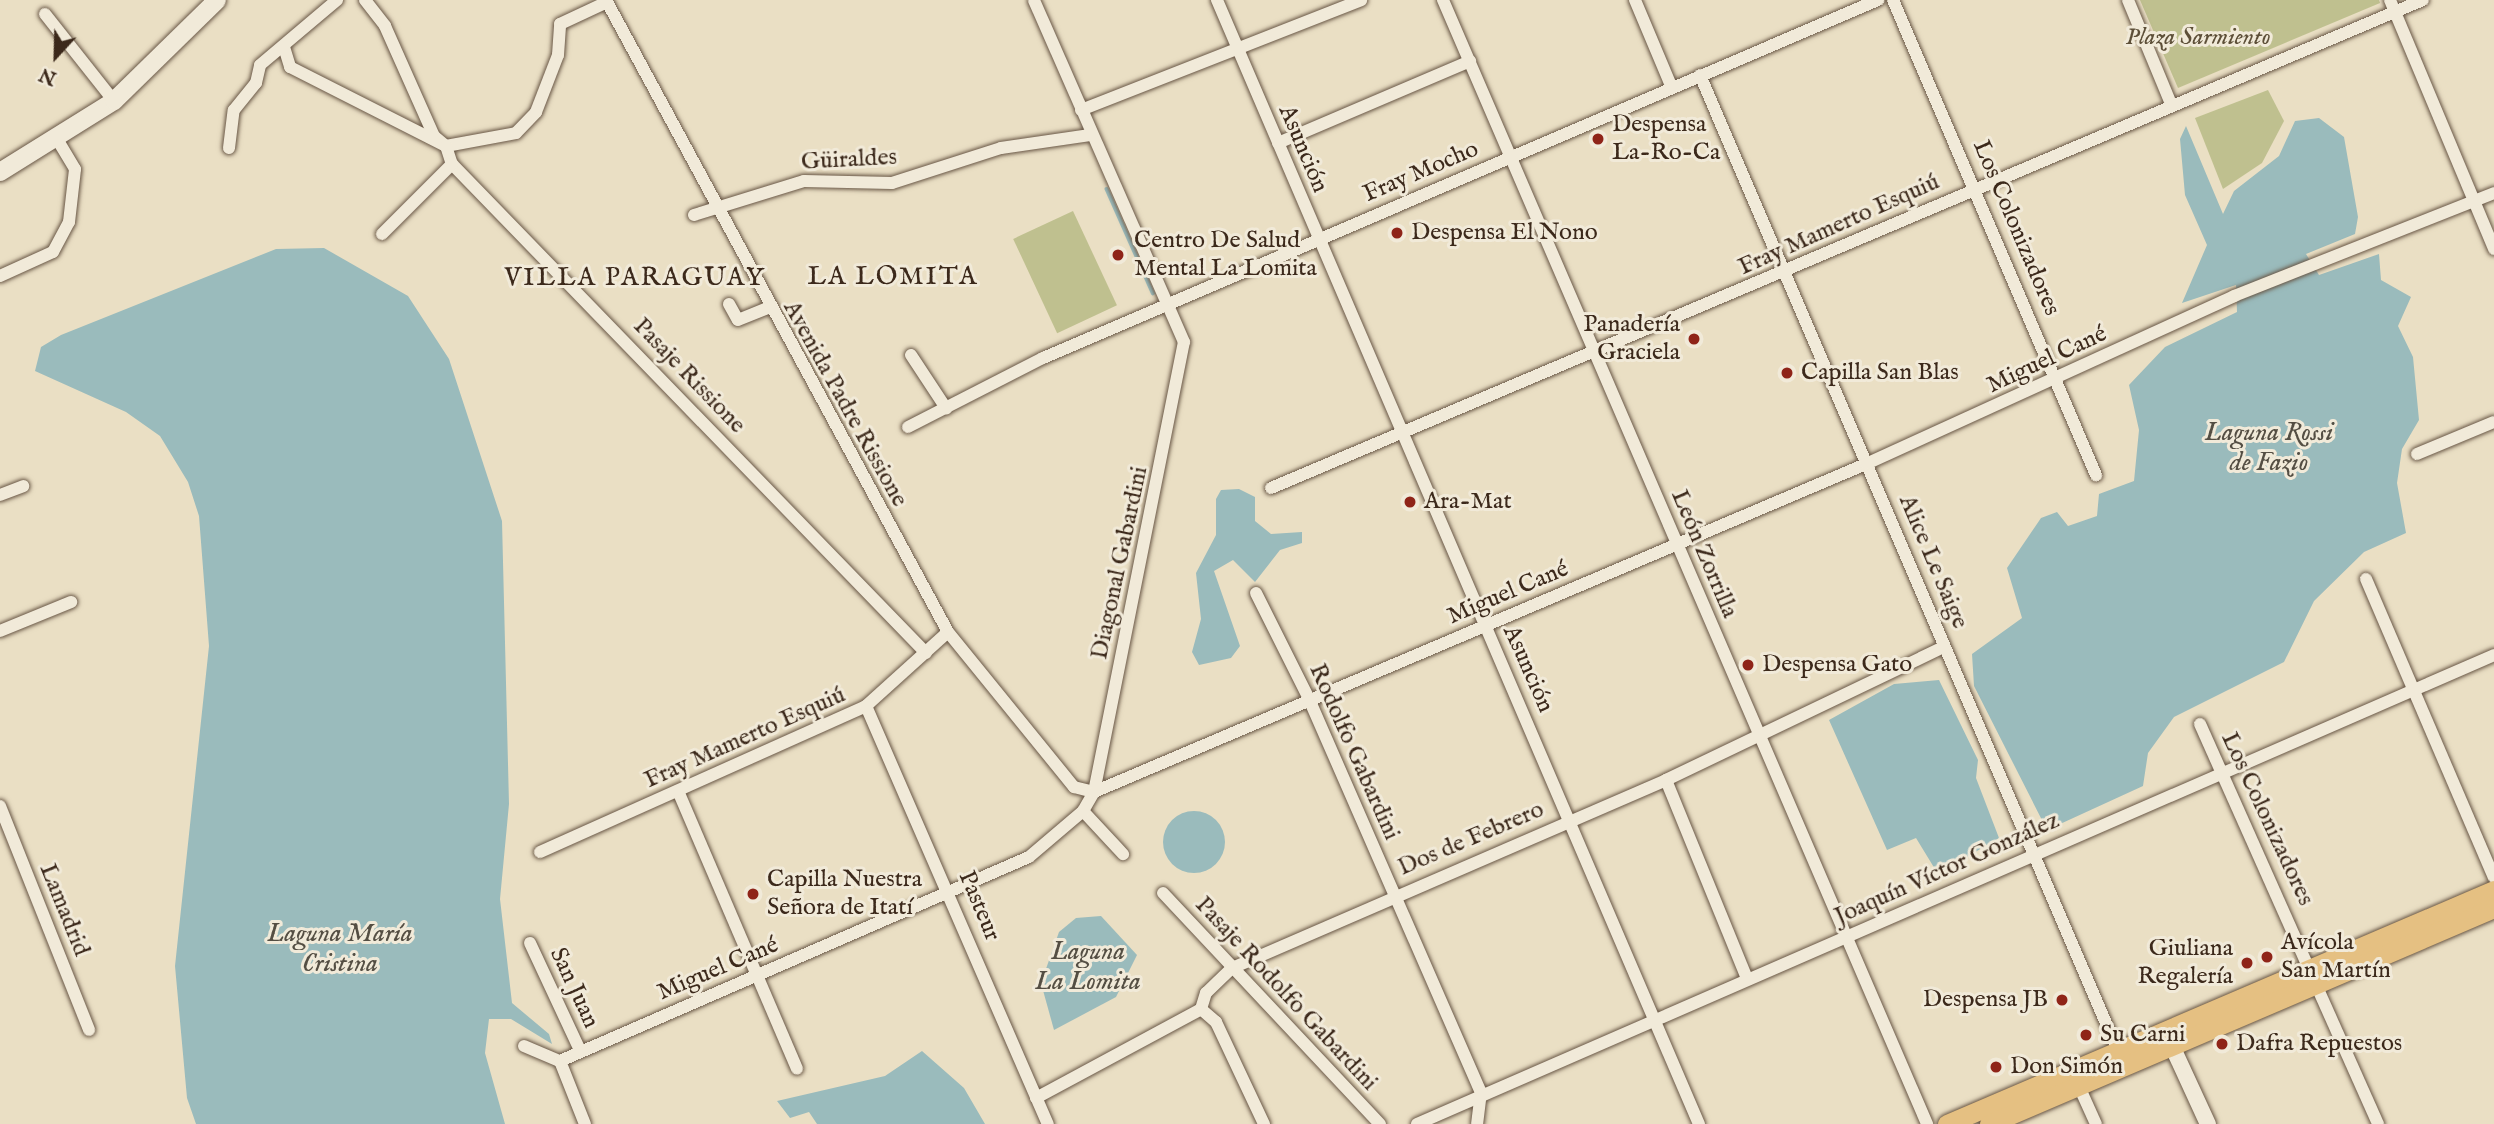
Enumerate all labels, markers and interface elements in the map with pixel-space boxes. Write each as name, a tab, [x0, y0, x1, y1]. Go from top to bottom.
north arrow	[21, 21, 91, 91]
park label: Plaza Sarmiento	[2125, 24, 2271, 52]
text: N	[36, 61, 60, 90]
street label: Asunción	[1272, 101, 1334, 197]
place label: Despensa La-Ro-Ca	[1612, 111, 1720, 167]
marker: Despensa La-Ro-Ca	[1590, 131, 1606, 147]
street label: Fray Mocho	[1359, 135, 1483, 209]
street label: Los Colonizadores	[1966, 136, 2066, 320]
street label: Güiraldes	[800, 143, 898, 177]
street label: Fray Mamerto Esquiú	[1734, 168, 1944, 282]
place label: Despensa El Nono	[1411, 219, 1598, 247]
marker: Despensa El Nono	[1389, 225, 1405, 241]
place label: Centro De Salud Mental La Lomita	[1134, 227, 1317, 283]
marker: Centro De Salud Mental La Lomita	[1108, 245, 1128, 265]
district label: LA LOMITA	[809, 261, 977, 293]
district label: VILLA PARAGUAY	[506, 262, 764, 294]
street label: Avenida Padre Rissione	[776, 296, 914, 512]
place label: Panadería Graciela	[1583, 311, 1680, 367]
street label: Pasaje Rissione	[627, 312, 751, 440]
street label: Miguel Cané	[1983, 320, 2111, 400]
marker: Panadería Graciela	[1686, 331, 1702, 347]
place label: Capilla San Blas	[1801, 359, 1959, 387]
marker: Capilla San Blas	[1779, 365, 1795, 381]
water label: Laguna Rossi de Fazio	[2205, 417, 2333, 478]
street label: Diagonal Gabardini	[1085, 464, 1155, 662]
street label: León Zorrilla	[1664, 486, 1744, 622]
place label: Ara-Mat	[1424, 488, 1512, 516]
street label: Alice Le Saige	[1892, 491, 1974, 633]
marker: Ara-Mat	[1402, 494, 1418, 510]
street label: Miguel Cané	[1443, 555, 1573, 631]
street label: Asunción	[1496, 621, 1560, 717]
place label: Despensa Gato	[1762, 651, 1912, 679]
marker: Despensa Gato	[1740, 657, 1756, 673]
street label: Rodolfo Gabardini	[1302, 659, 1406, 845]
street label: Fray Mamerto Esquiú	[640, 681, 850, 795]
street label: Los Colonizadores	[2214, 728, 2320, 910]
street label: Dos de Febrero	[1394, 795, 1548, 883]
street label: Joaquín Víctor González	[1830, 806, 2064, 932]
street label: Lamadrid	[32, 860, 96, 960]
place label: Capilla Nuestra Señora de Itatí	[767, 866, 922, 922]
street label: Pasteur	[951, 867, 1007, 945]
marker: Capilla Nuestra Señora de Itatí	[745, 886, 761, 902]
street label: Pasaje Rodolfo Gabardini	[1189, 891, 1383, 1097]
water label: Laguna María Cristina	[267, 918, 413, 979]
place label: Avícola San Martín	[2281, 929, 2391, 985]
street label: Miguel Cané	[653, 931, 783, 1007]
place label: Giuliana Regalería	[2137, 935, 2233, 991]
water label: Laguna La Lomita	[1035, 936, 1141, 998]
street label: San Juan	[543, 943, 605, 1033]
marker: Avícola San Martín	[2259, 949, 2275, 965]
marker: Giuliana Regalería	[2239, 955, 2255, 971]
place label: Despensa JB	[1923, 986, 2048, 1014]
marker: Despensa JB	[2054, 992, 2070, 1008]
place label: Su Carni	[2100, 1021, 2186, 1049]
marker: Su Carni	[2078, 1027, 2094, 1043]
place label: Dafra Repuestos	[2236, 1030, 2402, 1058]
marker: Dafra Repuestos	[2214, 1036, 2230, 1052]
place label: Don Simón	[2010, 1053, 2123, 1081]
marker: Don Simón	[1988, 1059, 2004, 1075]

